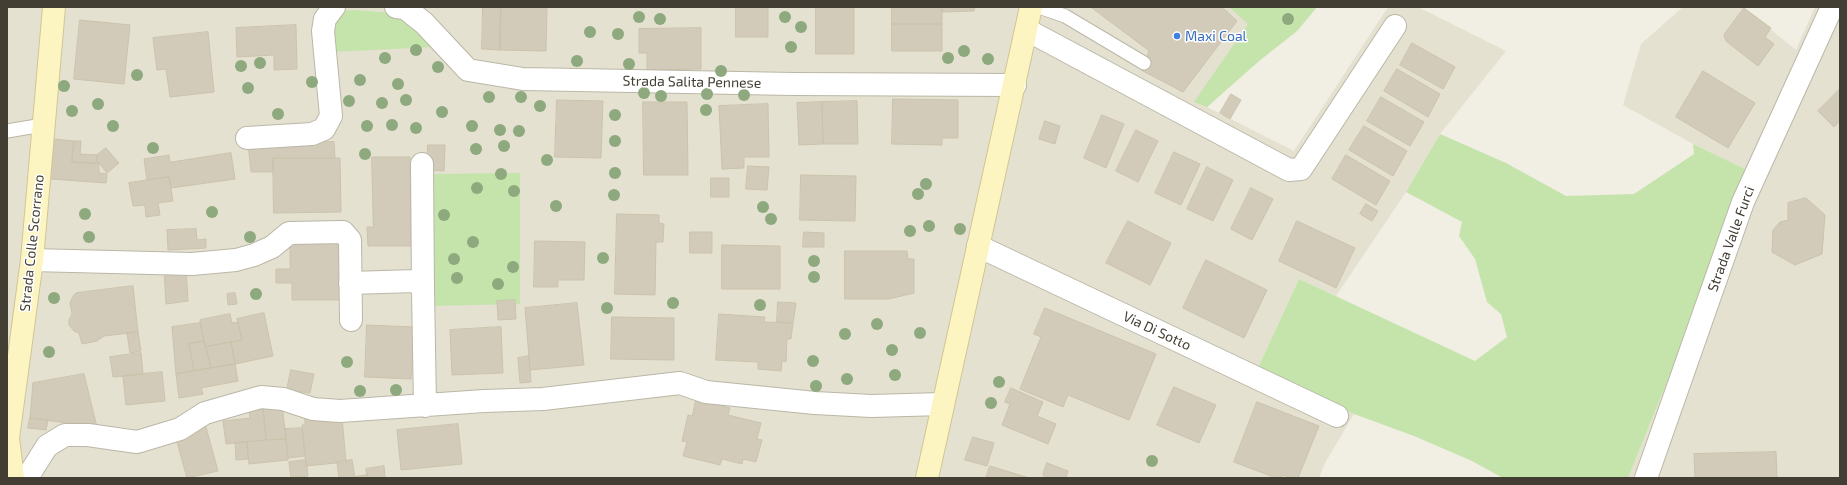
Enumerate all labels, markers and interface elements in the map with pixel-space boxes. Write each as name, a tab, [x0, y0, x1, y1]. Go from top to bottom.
place label: Maxi Coal	[1185, 28, 1247, 44]
marker: Maxi Coal	[1172, 31, 1182, 41]
street label: Strada Salita Pennese	[623, 72, 761, 92]
street label: Strada Colle Scorrano	[16, 174, 48, 312]
street label: Strada Valle Furci	[1704, 184, 1758, 294]
street label: Via Di Sotto	[1120, 308, 1194, 354]

